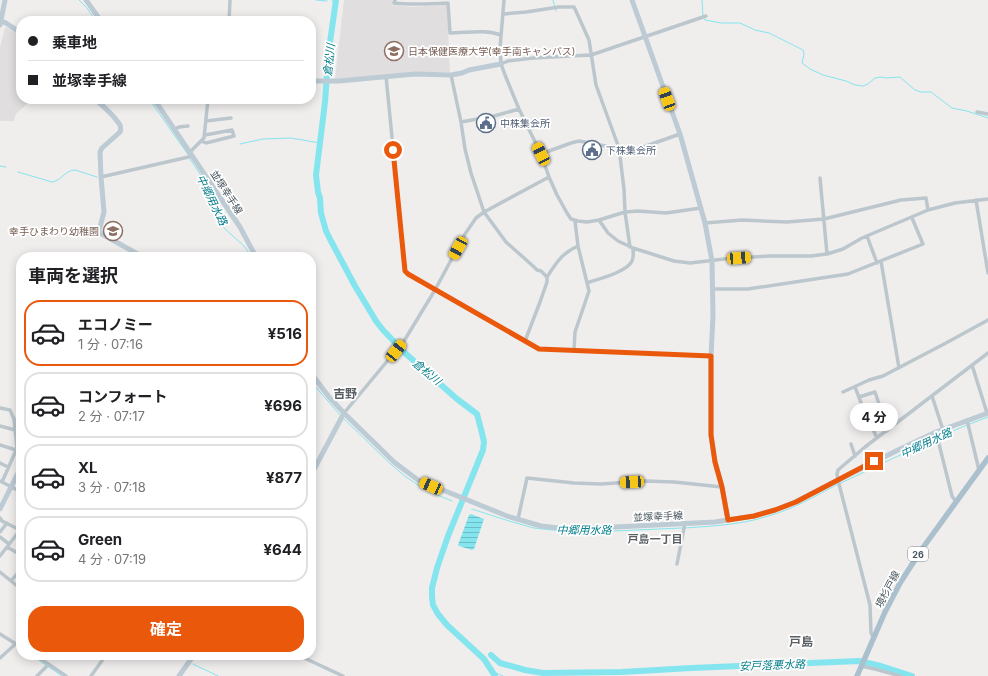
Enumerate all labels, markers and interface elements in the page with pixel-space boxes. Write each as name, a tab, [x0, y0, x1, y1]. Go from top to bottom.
text: 乗車地	[52, 33, 97, 52]
school or university icon: 日本保健医療大学(幸手南キャンパス)	[383, 40, 405, 62]
water label: 倉松川	[320, 42, 338, 77]
place label: 日本保健医療大学(幸手南キャンパス)	[408, 45, 575, 57]
text: 並塚幸手線	[52, 71, 127, 90]
car	[657, 86, 677, 112]
public building icon: 中株集会所	[475, 112, 497, 134]
place label: 中株集会所	[500, 117, 550, 129]
public building icon: 下株集会所	[581, 139, 603, 161]
route start	[384, 141, 402, 159]
car	[530, 141, 552, 167]
place label: 下株集会所	[606, 144, 656, 156]
street label: 並塚幸手線	[208, 168, 246, 216]
water label: 中郷用水路	[194, 172, 231, 229]
school or university icon: 幸手ひまわり幼稚園	[102, 220, 124, 242]
place label: 幸手ひまわり幼稚園	[9, 225, 99, 237]
car	[447, 235, 469, 261]
car	[727, 251, 751, 265]
text: 車両を選択	[28, 265, 118, 286]
icon: car	[30, 315, 66, 351]
text: エコノミー	[78, 315, 153, 334]
text: ¥516	[268, 324, 302, 343]
text: 1 分 · 07:16	[78, 336, 143, 352]
car	[384, 338, 408, 364]
water label: 倉松川	[410, 356, 445, 389]
district label: 吉野	[333, 386, 357, 401]
icon: car	[30, 387, 66, 423]
text: コンフォート	[78, 387, 168, 406]
text: ¥696	[264, 396, 302, 415]
callout: 4 分	[850, 403, 898, 431]
text: 2 分 · 07:17	[78, 408, 145, 424]
text: 4 分	[862, 409, 886, 425]
water label: 中郷用水路	[898, 425, 955, 461]
route end	[865, 452, 883, 470]
text: XL	[78, 458, 98, 477]
icon: car	[30, 459, 66, 495]
text: ¥877	[266, 468, 302, 487]
car	[620, 475, 644, 489]
car	[418, 476, 444, 496]
text: 3 分 · 07:18	[78, 479, 146, 495]
street label: 並塚幸手線	[633, 509, 683, 523]
water label: 中郷用水路	[557, 523, 612, 537]
text: Green	[78, 530, 122, 549]
icon: car	[30, 531, 66, 567]
district label: 戸島一丁目	[628, 532, 683, 546]
text: ¥644	[263, 540, 302, 559]
road number: 26	[908, 547, 928, 561]
text: 4 分 · 07:19	[78, 551, 146, 567]
street label: 境杉戸線	[872, 569, 902, 609]
button: 確定	[28, 606, 304, 652]
district label: 戸島	[789, 634, 813, 649]
water label: 安戸落悪水路	[739, 657, 806, 673]

